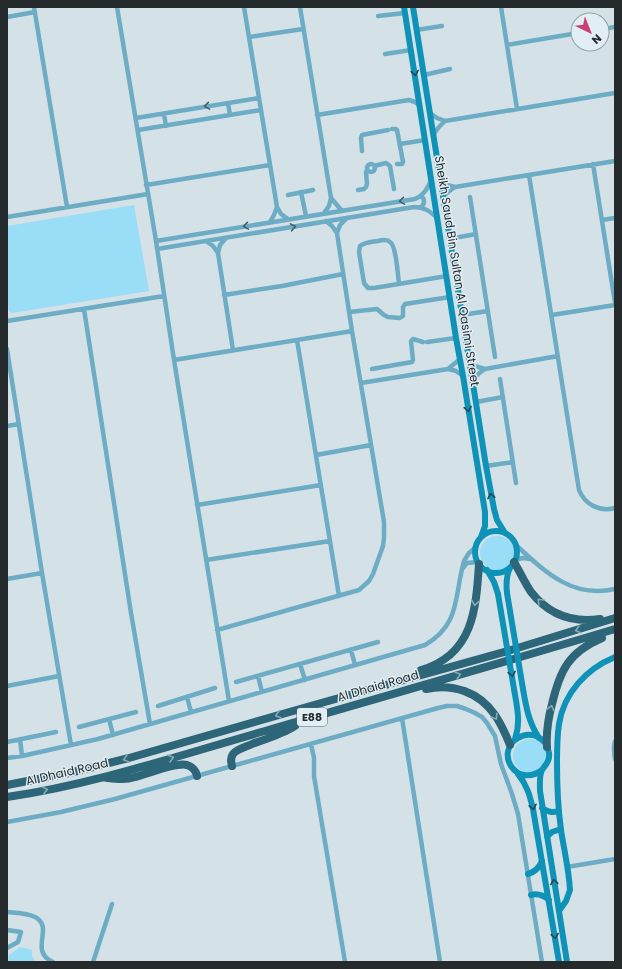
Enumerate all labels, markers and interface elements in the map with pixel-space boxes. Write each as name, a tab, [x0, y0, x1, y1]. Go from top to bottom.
north arrow	[570, 12, 610, 52]
text: N	[588, 31, 605, 48]
one-way arrow	[410, 70, 418, 76]
one-way arrow	[203, 102, 210, 110]
street label: Sheikh Saud Bin Sultan Al Qasimi Street	[431, 154, 484, 387]
one-way arrow	[399, 196, 406, 205]
one-way arrow	[243, 221, 250, 230]
one-way arrow	[289, 223, 296, 232]
one-way arrow	[463, 406, 472, 412]
one-way arrow	[488, 493, 496, 500]
one-way arrow	[537, 598, 545, 606]
one-way arrow	[471, 600, 479, 606]
one-way arrow	[574, 625, 581, 634]
street label: Al Dhaid Road	[335, 666, 421, 705]
one-way arrow	[454, 671, 461, 680]
one-way arrow	[507, 671, 515, 677]
one-way arrow	[546, 705, 554, 712]
road number: E88	[297, 708, 327, 726]
one-way arrow	[274, 710, 281, 719]
one-way arrow	[491, 713, 498, 720]
street label: Al Dhaid Road	[24, 754, 110, 789]
one-way arrow	[123, 754, 129, 762]
one-way arrow	[167, 754, 174, 763]
one-way arrow	[42, 787, 49, 795]
one-way arrow	[528, 804, 537, 811]
one-way arrow	[550, 879, 559, 885]
one-way arrow	[550, 932, 559, 939]

